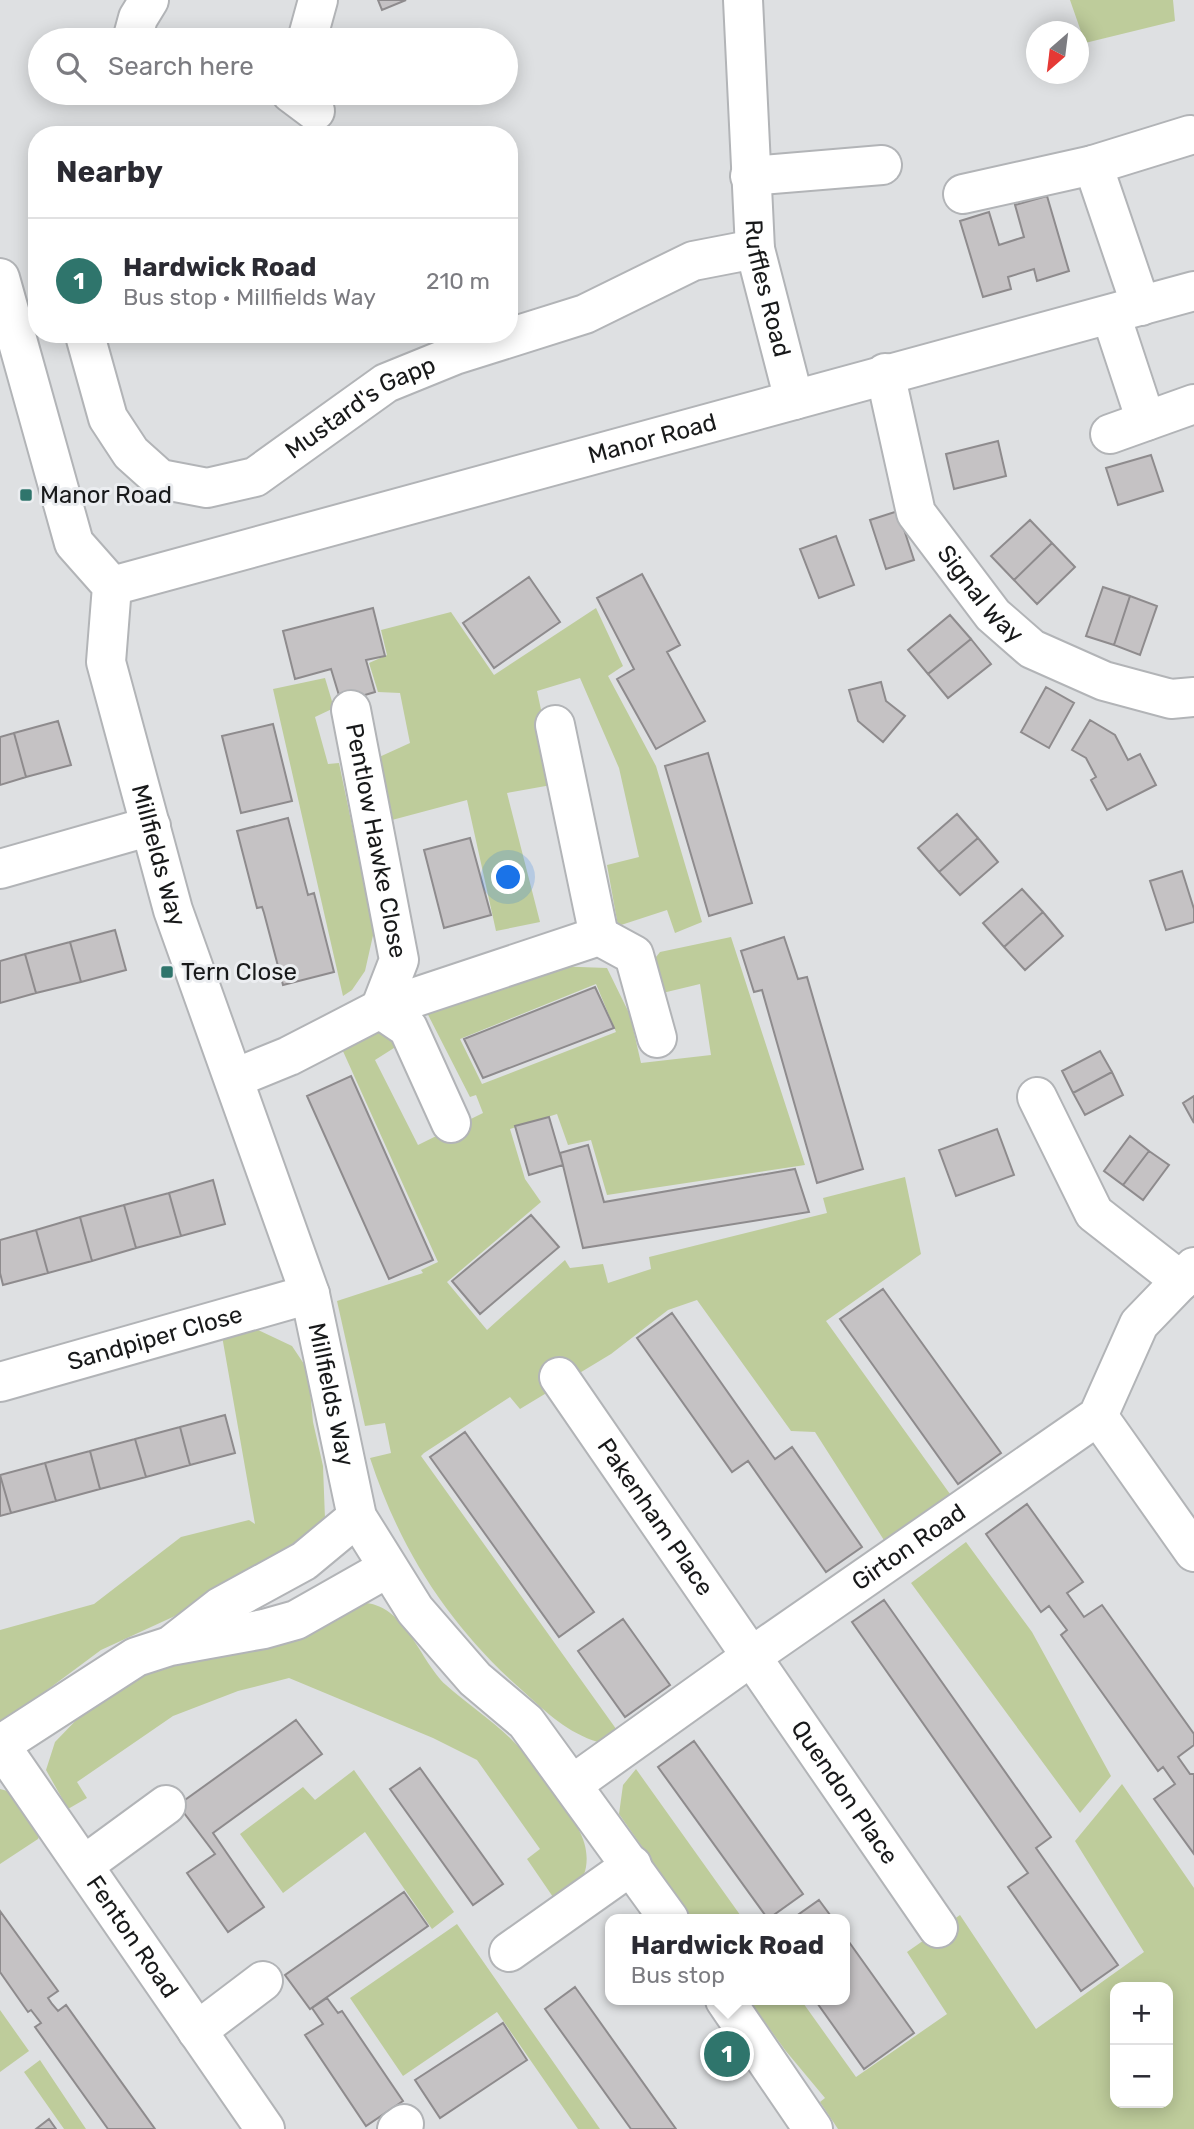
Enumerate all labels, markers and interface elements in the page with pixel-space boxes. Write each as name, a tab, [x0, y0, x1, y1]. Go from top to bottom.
north arrow	[1026, 21, 1089, 84]
search box	[28, 28, 518, 105]
icon: search	[52, 48, 90, 86]
text: Search here	[108, 51, 254, 82]
text: Nearby	[56, 154, 163, 190]
street label: Ruffles Road	[740, 219, 796, 360]
text: Hardwick Road	[123, 252, 316, 283]
text: 1	[73, 267, 85, 295]
text: 210 m	[426, 267, 490, 295]
text: Bus stop · Millfields Way	[123, 283, 376, 311]
street label: Mustard's Gapp	[280, 350, 440, 465]
street label: Manor Road	[585, 408, 720, 470]
place label: Manor Road	[40, 481, 172, 509]
marker: Manor Road	[18, 487, 34, 503]
street label: Signal Way	[931, 540, 1029, 649]
street label: Pentlow Hawke Close	[340, 721, 412, 960]
street label: Millfields Way	[126, 781, 192, 930]
your location	[491, 860, 525, 894]
place label: Tern Close	[181, 958, 297, 986]
marker: Tern Close	[159, 964, 175, 980]
street label: Sandpiper Close	[64, 1300, 246, 1376]
street label: Millfields Way	[302, 1320, 360, 1469]
street label: Pakenham Place	[592, 1433, 719, 1601]
street label: Girton Road	[847, 1498, 971, 1596]
street label: Quendon Place	[785, 1715, 904, 1870]
street label: Fenton Road	[80, 1870, 184, 2003]
popup	[605, 1914, 850, 2005]
text: Hardwick Road	[631, 1930, 824, 1961]
text: Bus stop	[631, 1961, 725, 1989]
map controls	[1110, 1982, 1173, 2108]
button: +	[1110, 1982, 1173, 2045]
pin: 1	[704, 2028, 750, 2080]
button: −	[1110, 2045, 1173, 2108]

